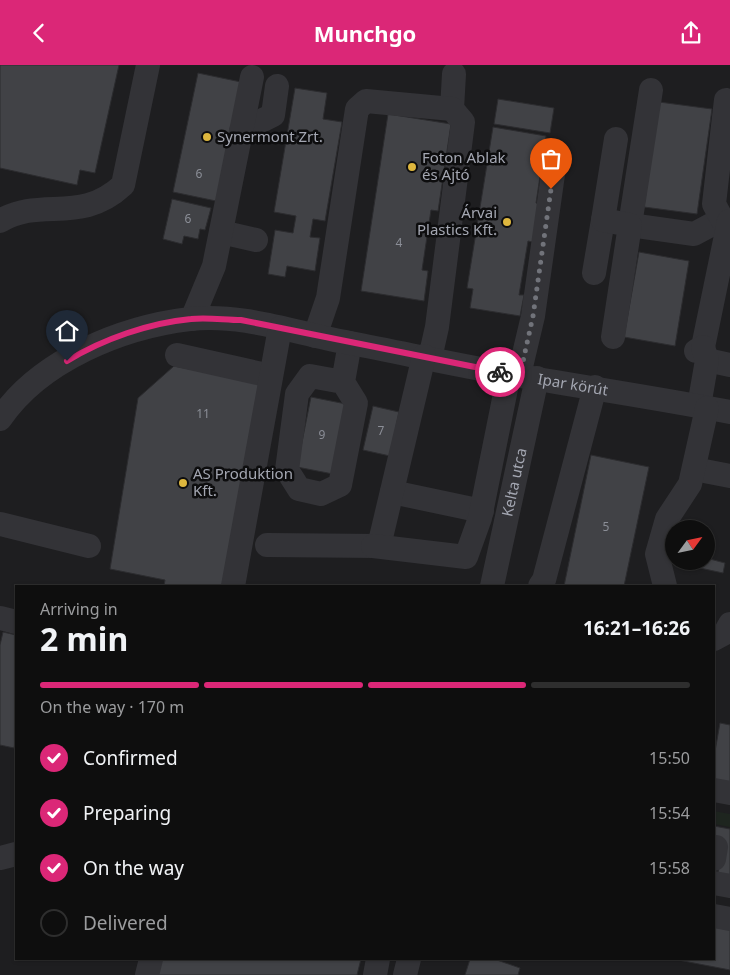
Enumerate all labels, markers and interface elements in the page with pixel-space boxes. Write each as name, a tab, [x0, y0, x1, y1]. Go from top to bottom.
text: Munchgo	[314, 18, 416, 48]
icon: back	[25, 19, 53, 47]
icon: share	[677, 19, 705, 47]
place label: Synermont Zrt.	[217, 126, 323, 146]
marker: Synermont Zrt.	[201, 131, 213, 143]
pin	[530, 138, 572, 189]
icon: bag	[537, 145, 565, 173]
place label: Foton Ablak és Ajtó	[422, 147, 506, 184]
marker: Foton Ablak és Ajtó	[406, 161, 418, 173]
house number: 6	[196, 165, 203, 182]
place label: Árvai Plastics Kft.	[417, 202, 497, 239]
house number: 6	[185, 210, 192, 227]
marker: Árvai Plastics Kft.	[501, 216, 513, 228]
house number: 4	[396, 234, 403, 251]
pin	[46, 310, 88, 361]
icon: home	[53, 317, 81, 345]
courier	[475, 347, 525, 397]
icon: bike	[486, 358, 514, 386]
street label: Ipar körút	[536, 368, 610, 400]
house number: 11	[196, 405, 210, 422]
house number: 7	[378, 422, 385, 439]
house number: 9	[319, 426, 326, 443]
street label: Kelta utca	[496, 446, 531, 518]
place label: AS Produktion Kft.	[193, 463, 293, 500]
marker: AS Produktion Kft.	[177, 477, 189, 489]
house number: 5	[603, 518, 610, 535]
north arrow	[665, 520, 715, 570]
map controls	[665, 520, 715, 570]
text: Arriving in	[40, 598, 118, 620]
text: 16:21–16:26	[583, 615, 690, 641]
text: 2 min	[40, 617, 128, 660]
text: On the way · 170 m	[40, 696, 184, 718]
icon: check	[40, 744, 68, 772]
text: Confirmed	[83, 745, 178, 771]
text: 15:50	[649, 747, 690, 769]
icon: check	[40, 799, 68, 827]
text: Preparing	[83, 800, 171, 826]
text: 15:54	[649, 802, 690, 824]
icon: check	[40, 854, 68, 882]
text: On the way	[83, 855, 184, 881]
text: 15:58	[649, 857, 690, 879]
text: Delivered	[83, 910, 168, 936]

